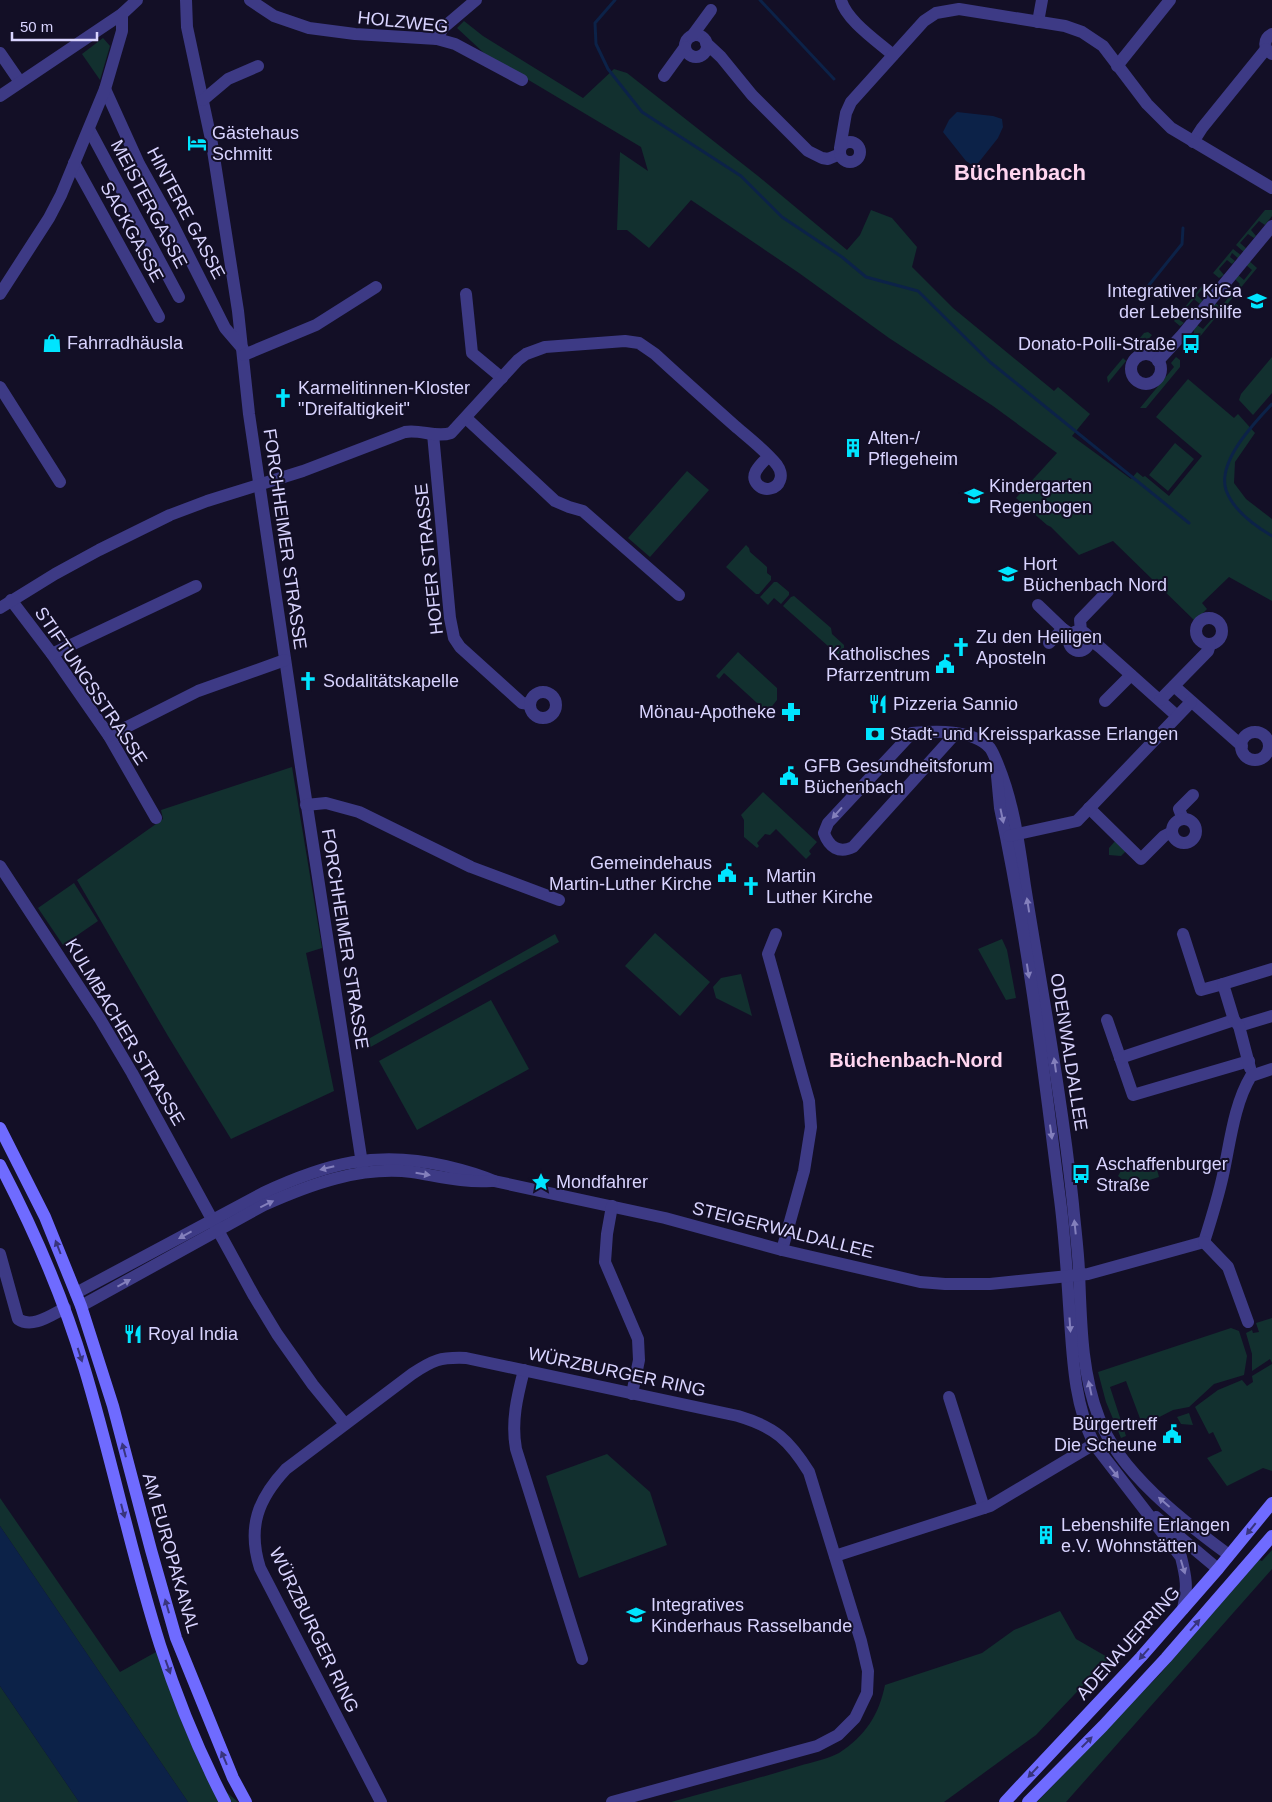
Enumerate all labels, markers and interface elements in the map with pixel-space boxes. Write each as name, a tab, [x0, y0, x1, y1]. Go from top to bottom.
street label: HOLZWEG	[357, 7, 449, 37]
scale bar	[12, 10, 98, 42]
text: 50 m	[20, 18, 53, 35]
place label: Gästehaus Schmitt	[212, 123, 299, 164]
hotel icon: Gästehaus Schmitt	[186, 132, 208, 154]
street label: MEISTERGASSE	[107, 137, 191, 271]
street label: HINTERE GASSE	[143, 144, 229, 282]
district label: Büchenbach	[954, 160, 1086, 185]
street label: SACKGASSE	[96, 179, 168, 285]
place label: Integrativer KiGa der Lebenshilfe	[1107, 281, 1243, 322]
school or university icon: Integrativer KiGa der Lebenshilfe	[1246, 290, 1268, 312]
shop icon: Fahrradhäusla	[41, 332, 63, 354]
place label: Fahrradhäusla	[67, 333, 184, 353]
bus stop icon: Donato-Polli-Straße	[1180, 333, 1202, 355]
place label: Donato-Polli-Straße	[1018, 334, 1176, 354]
place label: Karmelitinnen-Kloster "Dreifaltigkeit"	[298, 378, 470, 419]
church icon: Karmelitinnen-Kloster "Dreifaltigkeit"	[272, 387, 294, 409]
street label: FORCHHEIMER STRASSE	[260, 427, 310, 651]
place label: Alten-/ Pflegeheim	[868, 428, 958, 469]
building icon: Alten-/ Pflegeheim	[842, 437, 864, 459]
place label: Kindergarten Regenbogen	[989, 476, 1092, 517]
street label: HOFER STRASSE	[411, 482, 447, 636]
school or university icon: Kindergarten Regenbogen	[963, 485, 985, 507]
place label: Hort Büchenbach Nord	[1023, 554, 1167, 595]
school or university icon: Hort Büchenbach Nord	[997, 563, 1019, 585]
street label: STIFTUNGSSTRASSE	[31, 603, 151, 769]
place label: Zu den Heiligen Aposteln	[976, 627, 1102, 668]
church icon: Zu den Heiligen Aposteln	[950, 636, 972, 658]
place label: Katholisches Pfarrzentrum	[826, 644, 930, 685]
public building icon: Katholisches Pfarrzentrum	[934, 653, 956, 675]
church icon: Sodalitätskapelle	[297, 670, 319, 692]
place label: Sodalitätskapelle	[323, 671, 459, 691]
restaurant icon: Pizzeria Sannio	[867, 693, 889, 715]
place label: Pizzeria Sannio	[893, 694, 1018, 714]
pharmacy icon: Mönau-Apotheke	[780, 701, 802, 723]
place label: Mönau-Apotheke	[639, 702, 776, 722]
bank icon: Stadt- und Kreissparkasse Erlangen	[864, 723, 886, 745]
place label: Stadt- und Kreissparkasse Erlangen	[890, 724, 1178, 744]
place label: GFB Gesundheitsforum Büchenbach	[804, 756, 993, 797]
public building icon: GFB Gesundheitsforum Büchenbach	[778, 765, 800, 787]
one-way arrow	[832, 807, 843, 819]
one-way arrow	[998, 809, 1006, 825]
street label: FORCHHEIMER STRASSE	[318, 827, 372, 1051]
place label: Gemeindehaus Martin-Luther Kirche	[549, 853, 712, 894]
public building icon: Gemeindehaus Martin-Luther Kirche	[716, 862, 738, 884]
place label: Martin Luther Kirche	[766, 866, 873, 907]
church icon: Martin Luther Kirche	[740, 875, 762, 897]
one-way arrow	[1024, 897, 1032, 913]
street label: KULMBACHER STRASSE	[61, 935, 189, 1129]
one-way arrow	[1025, 964, 1033, 980]
street label: ODENWALDALLEE	[1047, 972, 1091, 1132]
district label: Büchenbach-Nord	[829, 1049, 1003, 1071]
one-way arrow	[1051, 1057, 1059, 1073]
one-way arrow	[1047, 1124, 1055, 1140]
place label: Aschaffenburger Straße	[1096, 1154, 1228, 1195]
bus stop icon: Aschaffenburger Straße	[1070, 1163, 1092, 1185]
one-way arrow	[319, 1164, 334, 1172]
one-way arrow	[416, 1171, 432, 1179]
place icon: Mondfahrer	[530, 1171, 552, 1193]
place label: Mondfahrer	[556, 1172, 648, 1192]
street label: STEIGERWALDALLEE	[690, 1198, 876, 1262]
one-way arrow	[260, 1200, 274, 1208]
one-way arrow	[1071, 1218, 1079, 1234]
one-way arrow	[179, 1230, 192, 1239]
one-way arrow	[54, 1240, 61, 1255]
one-way arrow	[118, 1278, 131, 1287]
one-way arrow	[1067, 1317, 1075, 1333]
restaurant icon: Royal India	[122, 1323, 144, 1345]
place label: Royal India	[148, 1324, 239, 1344]
street label: WÜRZBURGER RING	[526, 1343, 708, 1401]
one-way arrow	[77, 1347, 85, 1362]
one-way arrow	[1086, 1380, 1094, 1395]
place label: Bürgertreff Die Scheune	[1054, 1414, 1158, 1455]
public building icon: Bürgertreff Die Scheune	[1161, 1423, 1183, 1445]
one-way arrow	[120, 1442, 128, 1457]
one-way arrow	[1109, 1465, 1120, 1478]
street label: AM EUROPAKANAL	[139, 1471, 203, 1635]
one-way arrow	[1158, 1497, 1171, 1508]
one-way arrow	[119, 1504, 127, 1519]
place label: Lebenshilfe Erlangen e.V. Wohnstätten	[1061, 1515, 1230, 1556]
one-way arrow	[1245, 1522, 1256, 1535]
building icon: Lebenshilfe Erlangen e.V. Wohnstätten	[1035, 1524, 1057, 1546]
street label: WÜRZBURGER RING	[265, 1544, 363, 1716]
one-way arrow	[1180, 1559, 1188, 1574]
street label: ADENAUERRING	[1072, 1582, 1184, 1704]
place label: Integratives Kinderhaus Rasselbande	[651, 1595, 852, 1636]
one-way arrow	[163, 1599, 171, 1614]
school or university icon: Integratives Kinderhaus Rasselbande	[625, 1604, 647, 1626]
one-way arrow	[1189, 1619, 1200, 1632]
one-way arrow	[1138, 1647, 1150, 1659]
one-way arrow	[165, 1660, 172, 1675]
one-way arrow	[1080, 1737, 1092, 1749]
one-way arrow	[220, 1751, 228, 1765]
one-way arrow	[1027, 1766, 1039, 1778]

